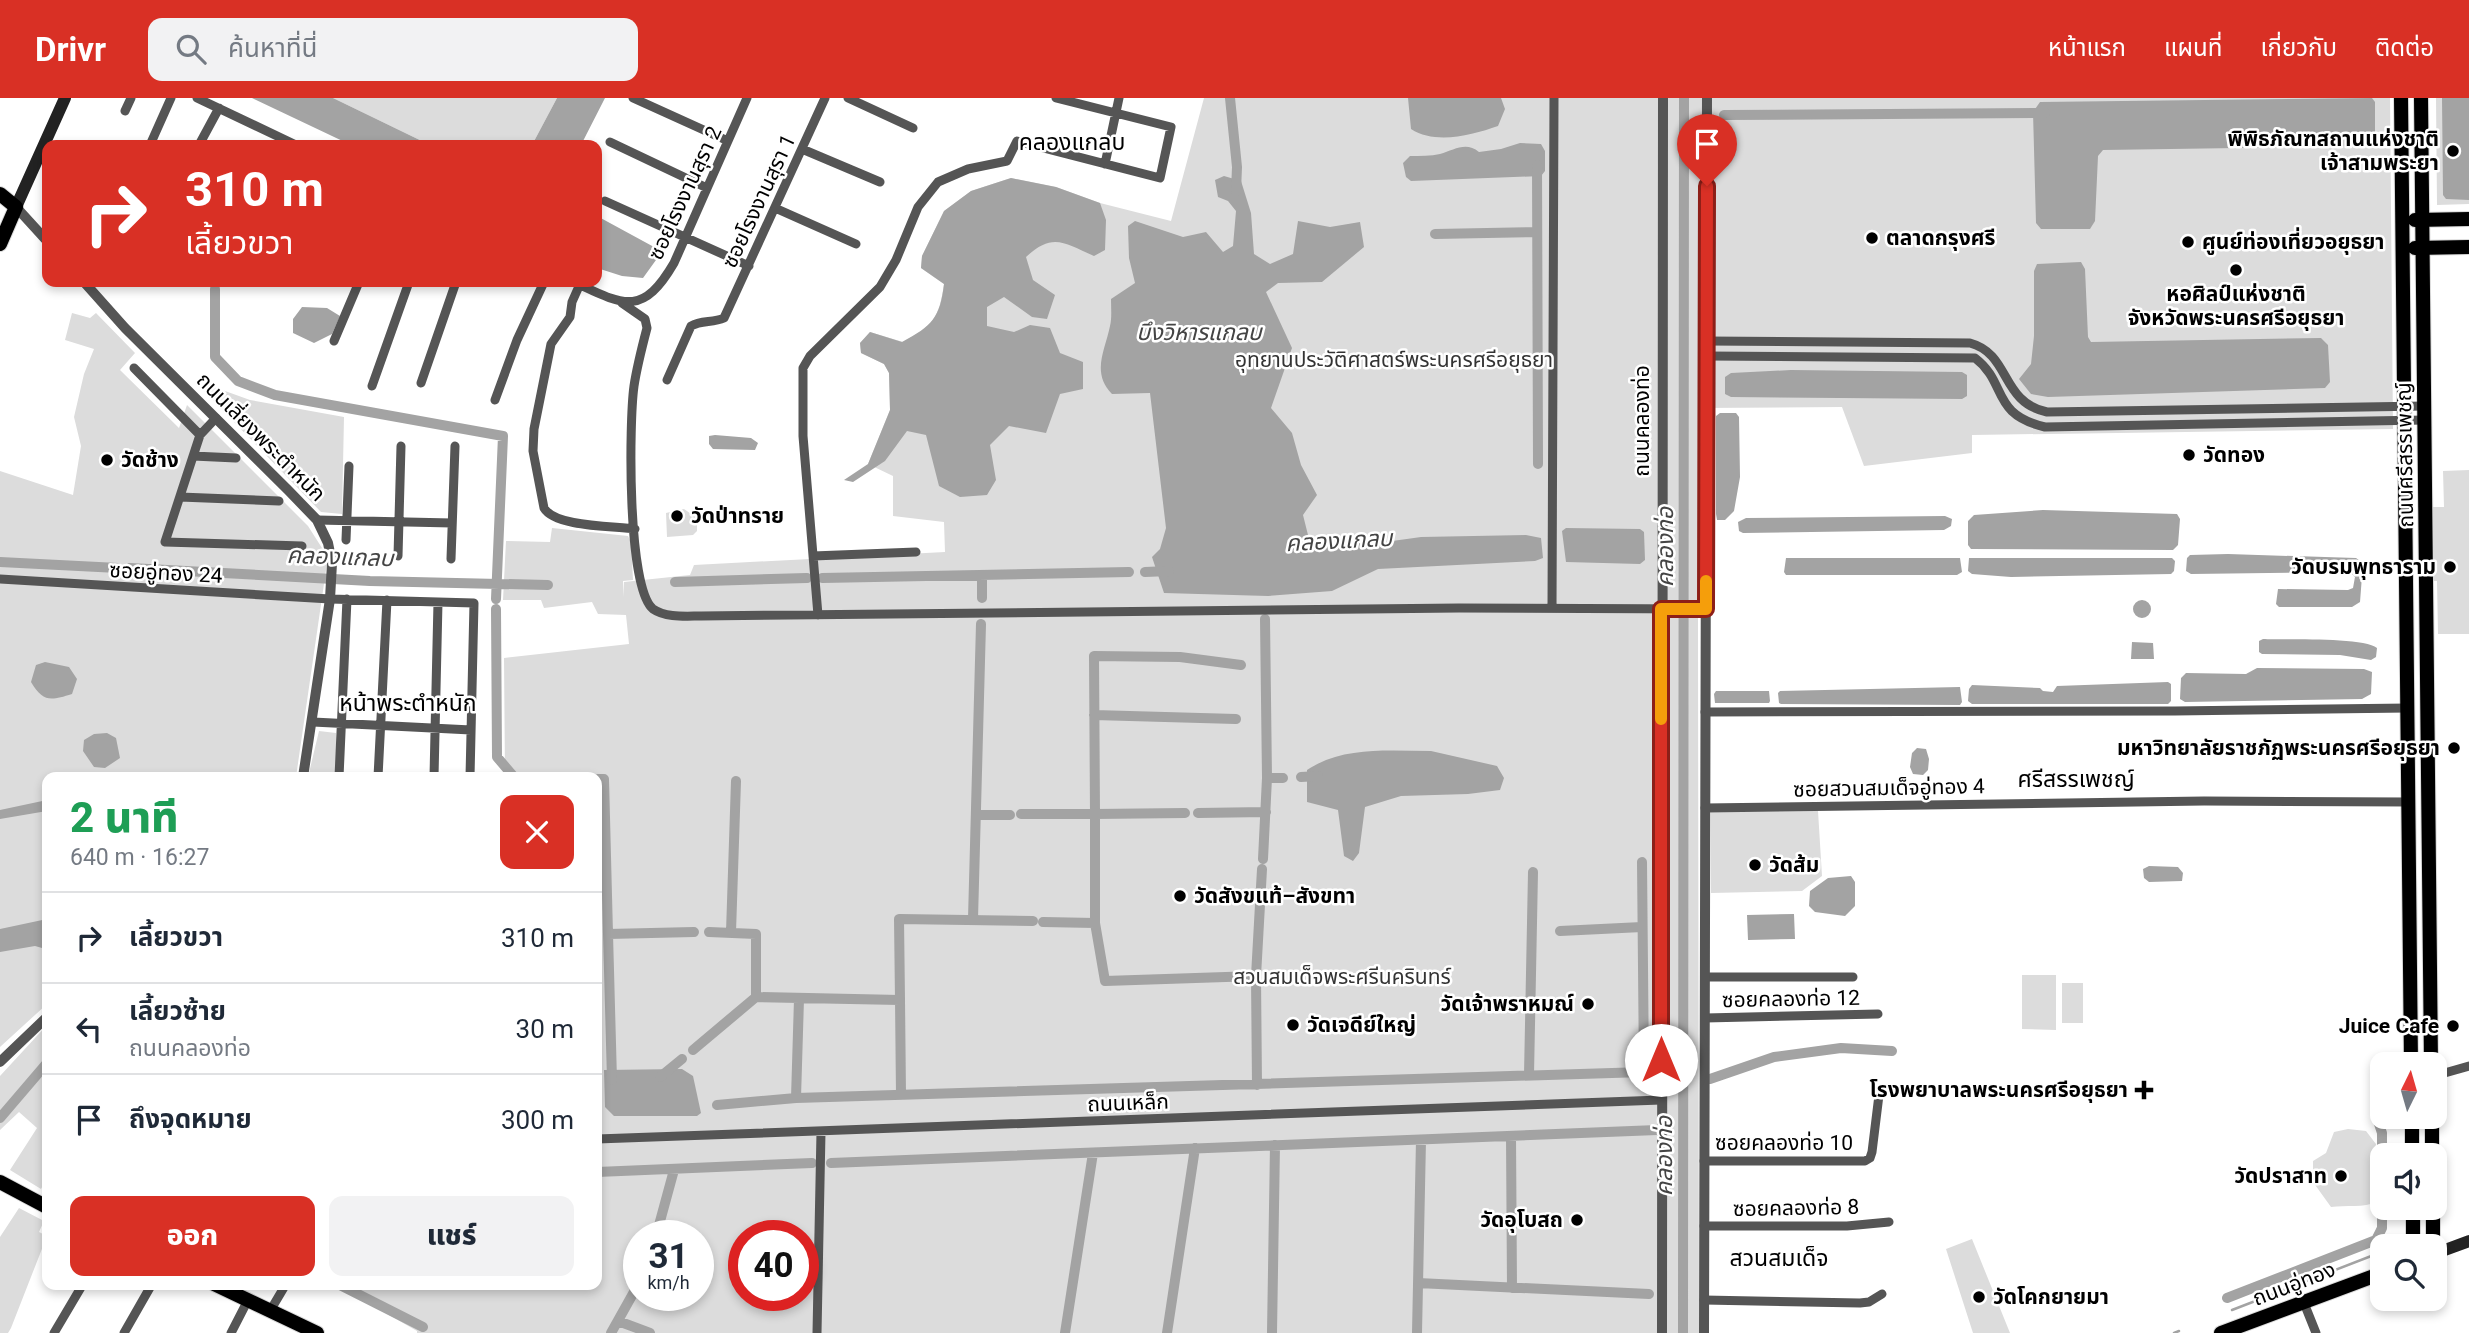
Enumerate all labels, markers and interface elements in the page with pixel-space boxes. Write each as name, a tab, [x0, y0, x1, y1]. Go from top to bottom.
search box	[148, 18, 638, 81]
text: Drivr	[35, 30, 106, 69]
icon: search	[172, 30, 210, 68]
text: ค้นหาที่นี่	[228, 33, 318, 63]
text: หน้าแรก	[2048, 34, 2126, 62]
text: แผนที่	[2164, 34, 2222, 62]
text: เกี่ยวกับ	[2260, 34, 2337, 62]
text: ติดต่อ	[2375, 34, 2434, 62]
pin	[1677, 114, 1737, 186]
street label: ซอยโรงงานสุรา 2	[644, 122, 727, 264]
icon: arrive	[1688, 125, 1726, 163]
place label: พิพิธภัณฑสถานแห่งชาติ เจ้าสามพระยา	[2228, 127, 2439, 175]
district label: คลองแกลบ	[1019, 129, 1125, 156]
street label: ซอยโรงงานสุรา 1	[718, 130, 801, 272]
marker: พิพิธภัณฑสถานแห่งชาติ เจ้าสามพระยา	[2445, 143, 2461, 159]
text: 310 m	[185, 161, 324, 218]
icon: right	[70, 168, 161, 259]
text: เลี้ยวขวา	[185, 224, 293, 262]
place label: ตลาดกรุงศรี	[1886, 226, 1996, 251]
place label: ศูนย์ท่องเที่ยวอยุธยา	[2202, 227, 2384, 255]
marker: ตลาดกรุงศรี	[1864, 230, 1880, 246]
marker: ศูนย์ท่องเที่ยวอยุธยา	[2180, 234, 2196, 250]
marker: หอศิลป์แห่งชาติ จังหวัดพระนครศรีอยุธยา	[2228, 262, 2244, 278]
place label: หอศิลป์แห่งชาติ จังหวัดพระนครศรีอยุธยา	[2128, 282, 2344, 331]
water label: บึงวิหารแกลบ	[1136, 319, 1264, 346]
park label: อุทยานประวัติศาสตร์พระนครศรีอยุธยา	[1235, 348, 1553, 373]
street label: ถนนคลองท่อ	[1630, 365, 1654, 477]
street label: ถนนเลี่ยงพระตำหนัก	[192, 366, 332, 506]
street label: ถนนศรีสรรเพชญ์	[2392, 382, 2418, 528]
place label: วัดทอง	[2203, 443, 2265, 467]
marker: วัดทอง	[2181, 447, 2197, 463]
place label: วัดช้าง	[121, 448, 179, 472]
marker: วัดช้าง	[99, 452, 115, 468]
place label: วัดป่าทราย	[691, 504, 784, 528]
water label: คลองท่อ	[1652, 506, 1679, 587]
marker: วัดป่าทราย	[669, 508, 685, 524]
water label: คลองแกลบ	[1285, 525, 1395, 557]
water label: คลองแกลบ	[286, 542, 396, 572]
place label: วัดบรมพุทธาราม	[2291, 555, 2436, 580]
street label: ซอยอู่ทอง 24	[109, 558, 223, 589]
marker: วัดบรมพุทธาราม	[2442, 559, 2458, 575]
district label: หน้าพระตำหนัก	[339, 690, 477, 717]
place label: มหาวิทยาลัยราชภัฏพระนครศรีอยุธยา	[2117, 736, 2440, 761]
marker: มหาวิทยาลัยราชภัฏพระนครศรีอยุธยา	[2446, 740, 2462, 756]
district label: ศรีสรรเพชญ์	[2017, 766, 2135, 793]
street label: ซอยสวนสมเด็จอู่ทอง 4	[1793, 773, 1985, 803]
text: 2 นาที	[70, 793, 178, 842]
button: close	[500, 795, 574, 869]
text: 640 m · 16:27	[70, 844, 209, 871]
place label: วัดส้ม	[1769, 853, 1819, 877]
marker: วัดส้ม	[1747, 857, 1763, 873]
place label: วัดสังขแท้–สังขทา	[1194, 884, 1355, 908]
marker: วัดสังขแท้–สังขทา	[1172, 888, 1188, 904]
icon: right	[70, 919, 108, 957]
text: เลี้ยวขวา	[129, 922, 223, 952]
text: 310 m	[501, 923, 574, 953]
park label: สวนสมเด็จพระศรีนครินทร์	[1233, 964, 1452, 989]
street label: ซอยคลองท่อ 12	[1722, 986, 1860, 1012]
place label: วัดเจ้าพราหมณ์	[1440, 992, 1574, 1016]
text: เลี้ยวซ้าย	[129, 996, 226, 1026]
marker: วัดเจ้าพราหมณ์	[1580, 996, 1596, 1012]
icon: left	[70, 1010, 108, 1048]
place label: วัดเจดีย์ใหญ่	[1307, 1013, 1416, 1037]
text: 30 m	[516, 1014, 574, 1044]
place label: Juice Cafe	[2339, 1014, 2439, 1038]
marker: วัดเจดีย์ใหญ่	[1285, 1017, 1301, 1033]
marker: Juice Cafe	[2445, 1018, 2461, 1034]
position arrow	[1624, 1023, 1698, 1097]
text: ถนนคลองท่อ	[129, 1035, 251, 1062]
north arrow	[2370, 1052, 2446, 1129]
map controls	[2370, 1052, 2447, 1311]
place label: โรงพยาบาลพระนครศรีอยุธยา	[1870, 1078, 2128, 1103]
marker: โรงพยาบาลพระนครศรีอยุธยา	[2134, 1080, 2154, 1100]
street label: ถนนเหล็ก	[1087, 1089, 1169, 1116]
icon: arrive	[70, 1101, 108, 1139]
text: ถึงจุดหมาย	[129, 1104, 252, 1134]
text: 300 m	[501, 1105, 574, 1135]
water label: คลองท่อ	[1651, 1115, 1678, 1196]
street label: ซอยคลองท่อ 10	[1715, 1131, 1853, 1155]
button: sound	[2370, 1143, 2447, 1220]
place label: วัดปราสาท	[2234, 1164, 2327, 1188]
marker: วัดปราสาท	[2333, 1168, 2349, 1184]
street label: ซอยคลองท่อ 8	[1733, 1195, 1859, 1221]
button: ออก	[70, 1196, 315, 1276]
button: แชร์	[329, 1196, 574, 1276]
place label: วัดอุโบสถ	[1480, 1208, 1563, 1233]
marker: วัดอุโบสถ	[1569, 1212, 1585, 1228]
speed limit sign: 40	[728, 1220, 819, 1311]
button: search	[2370, 1234, 2447, 1311]
text: 31	[648, 1236, 689, 1277]
district label: สวนสมเด็จ	[1730, 1245, 1828, 1272]
street label: ถนนอู่ทอง	[2249, 1257, 2339, 1312]
text: km/h	[647, 1272, 690, 1293]
place label: วัดโคกยายมา	[1993, 1285, 2109, 1309]
marker: วัดโคกยายมา	[1971, 1289, 1987, 1305]

